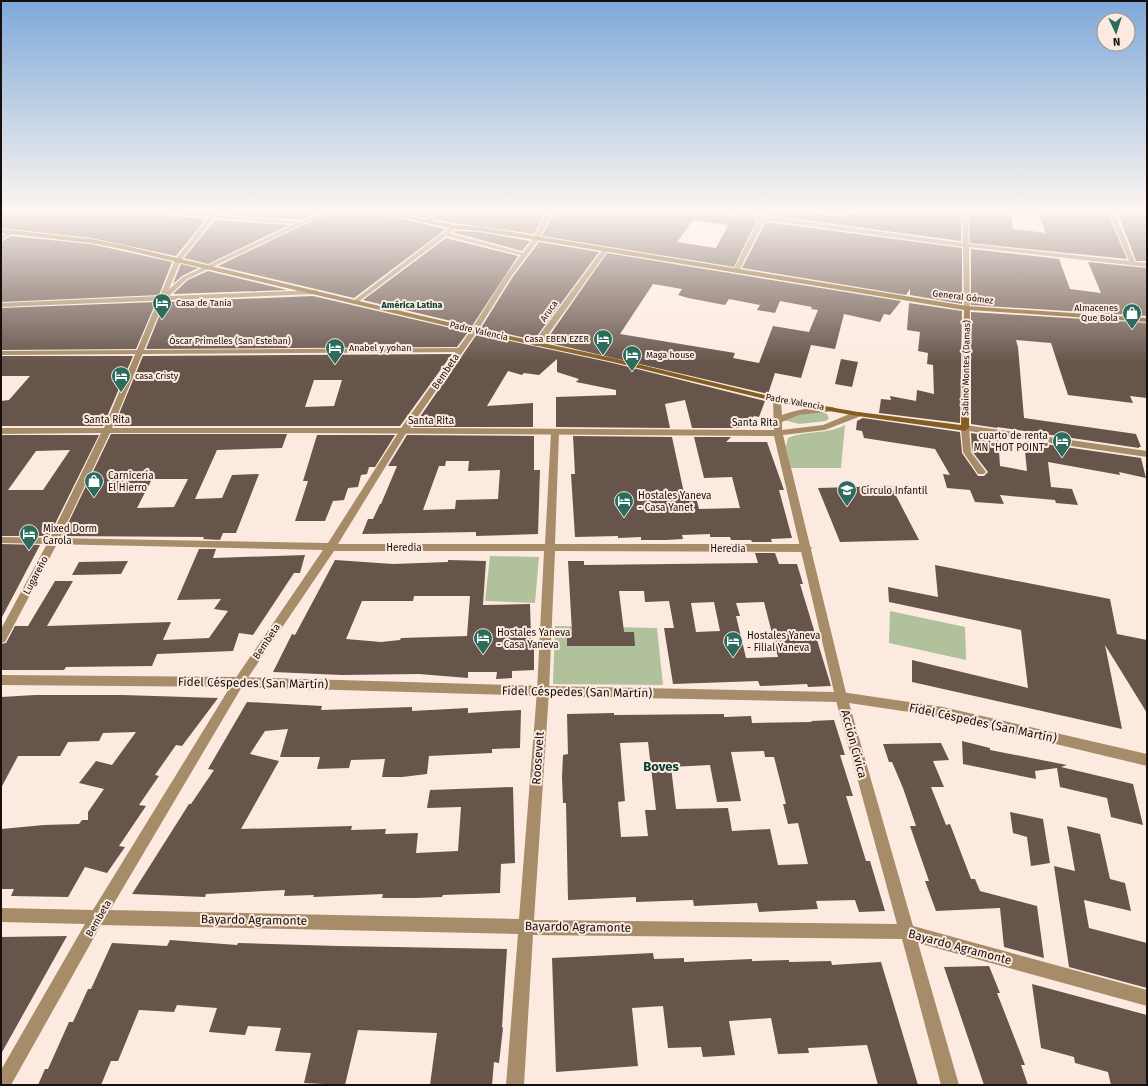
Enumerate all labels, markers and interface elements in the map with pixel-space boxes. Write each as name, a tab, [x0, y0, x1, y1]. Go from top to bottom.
north arrow	[1096, 12, 1136, 52]
text: N	[1113, 35, 1121, 48]
street label: General Gómez	[932, 288, 994, 306]
hotel icon: Casa de Tania	[151, 292, 173, 320]
place label: Casa de Tania	[176, 298, 232, 308]
street label: Aruca	[538, 299, 560, 323]
district label: América Latina	[381, 300, 443, 310]
shop icon: Almacenes Que Bola	[1121, 302, 1143, 330]
place label: Almacenes Que Bola	[1074, 303, 1118, 323]
street label: Padre Valencia	[449, 319, 509, 343]
street label: Sabino Montes (Damas)	[960, 320, 972, 416]
hotel icon: Casa EBEN EZER	[592, 328, 614, 356]
place label: Casa EBEN EZER	[525, 334, 590, 344]
street label: Óscar Primelles (San Esteban)	[169, 336, 291, 346]
hotel icon: Anabel y yohan	[324, 337, 346, 365]
place label: Anabel y yohan	[349, 343, 412, 353]
hotel icon: Maga house	[621, 344, 643, 372]
place label: Maga house	[646, 350, 695, 360]
street label: Bembeta	[430, 351, 462, 392]
hotel icon: casa Cristy	[110, 365, 132, 393]
place label: casa Cristy	[135, 371, 179, 381]
street label: Padre Valencia	[765, 392, 825, 412]
street label: Santa Rita	[84, 414, 130, 426]
street label: Santa Rita	[408, 415, 454, 427]
street label: Santa Rita	[732, 417, 778, 429]
place label: cuarto de renta MN "HOT POINT"	[974, 430, 1048, 454]
hotel icon: cuarto de renta MN "HOT POINT"	[1051, 430, 1073, 458]
place label: Carnicería El Hierro	[108, 469, 154, 494]
shop icon: Carnicería El Hierro	[83, 470, 105, 498]
school or university icon: Círculo Infantil	[836, 479, 858, 507]
place label: Círculo Infantil	[861, 484, 928, 497]
hotel icon: Hostales Yaneva - Casa Yanet	[613, 490, 635, 518]
place label: Hostales Yaneva - Casa Yanet	[638, 490, 711, 514]
hotel icon: Mixed Dorm Carola	[18, 523, 40, 551]
place label: Mixed Dorm Carola	[43, 523, 97, 547]
street label: Heredia	[386, 542, 422, 554]
street label: Heredia	[710, 543, 746, 555]
street label: Lugareño	[21, 554, 51, 597]
street label: Bembeta	[251, 621, 283, 662]
hotel icon: Hostales Yaneva - Casa Yaneva	[472, 627, 494, 655]
place label: Hostales Yaneva - Casa Yaneva	[497, 627, 570, 651]
hotel icon: Hostales Yaneva - Filial Yaneva	[722, 630, 744, 658]
place label: Hostales Yaneva - Filial Yaneva	[747, 630, 820, 654]
street label: Fidel Céspedes (San Martín)	[178, 675, 328, 691]
street label: Fidel Céspedes (San Martín)	[502, 684, 652, 700]
street label: Fidel Céspedes (San Martín)	[908, 701, 1058, 745]
street label: Acción Cívica	[838, 708, 870, 780]
street label: Roosevelt	[529, 730, 547, 785]
district label: Boves	[643, 759, 679, 774]
street label: Bembeta	[84, 898, 114, 939]
street label: Bayardo Agramonte	[201, 912, 307, 928]
street label: Bayardo Agramonte	[525, 919, 631, 935]
street label: Bayardo Agramonte	[907, 926, 1013, 968]

